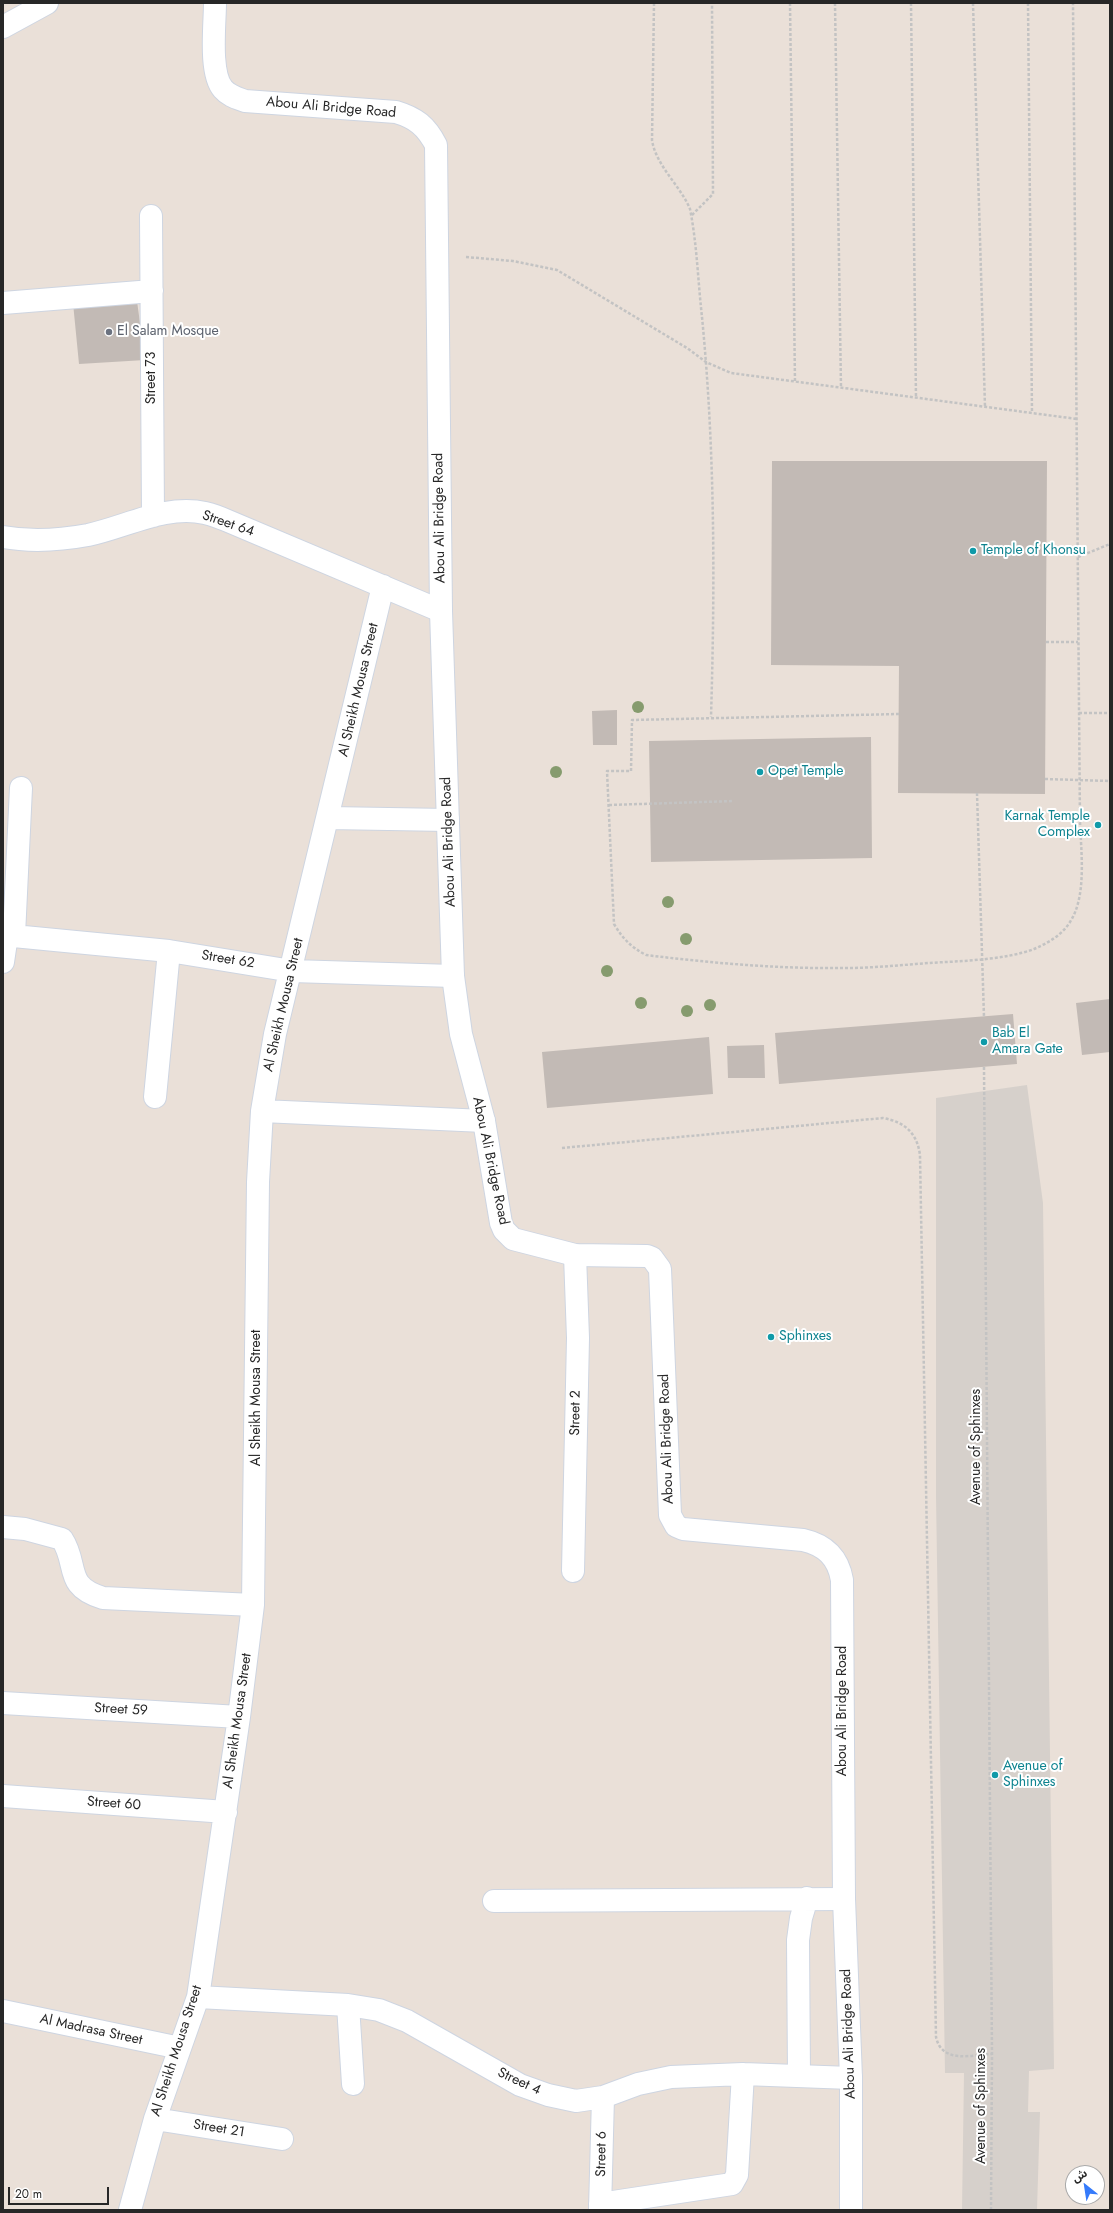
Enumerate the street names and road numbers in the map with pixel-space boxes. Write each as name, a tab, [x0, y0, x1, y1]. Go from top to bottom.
street label: Abou Ali Bridge Road	[265, 94, 397, 122]
street label: Street 73	[144, 352, 160, 404]
street label: Abou Ali Bridge Road	[430, 453, 450, 583]
street label: Street 64	[200, 507, 256, 541]
street label: Al Sheikh Mousa Street	[335, 622, 383, 758]
street label: Abou Ali Bridge Road	[438, 776, 460, 908]
street label: Al Sheikh Mousa Street	[260, 937, 308, 1073]
street label: Street 62	[200, 948, 256, 972]
street label: Abou Ali Bridge Road	[468, 1095, 512, 1227]
street label: Al Sheikh Mousa Street	[249, 1330, 265, 1466]
street label: Abou Ali Bridge Road	[656, 1373, 678, 1505]
street label: Avenue of Sphinxes	[969, 1389, 985, 1505]
street label: Street 2	[567, 1390, 585, 1436]
street label: Abou Ali Bridge Road	[835, 1646, 851, 1776]
street label: Al Sheikh Mousa Street	[220, 1652, 256, 1790]
street label: Street 59	[94, 1700, 148, 1720]
street label: Street 60	[86, 1794, 142, 1814]
street label: Abou Ali Bridge Road	[838, 1968, 860, 2100]
street label: Al Sheikh Mousa Street	[148, 1983, 206, 2119]
street label: Al Madrasa Street	[38, 2011, 144, 2049]
street label: Avenue of Sphinxes	[974, 2048, 990, 2164]
street label: Street 4	[495, 2065, 543, 2099]
street label: Street 21	[192, 2117, 246, 2141]
street label: Street 6	[593, 2131, 611, 2177]

